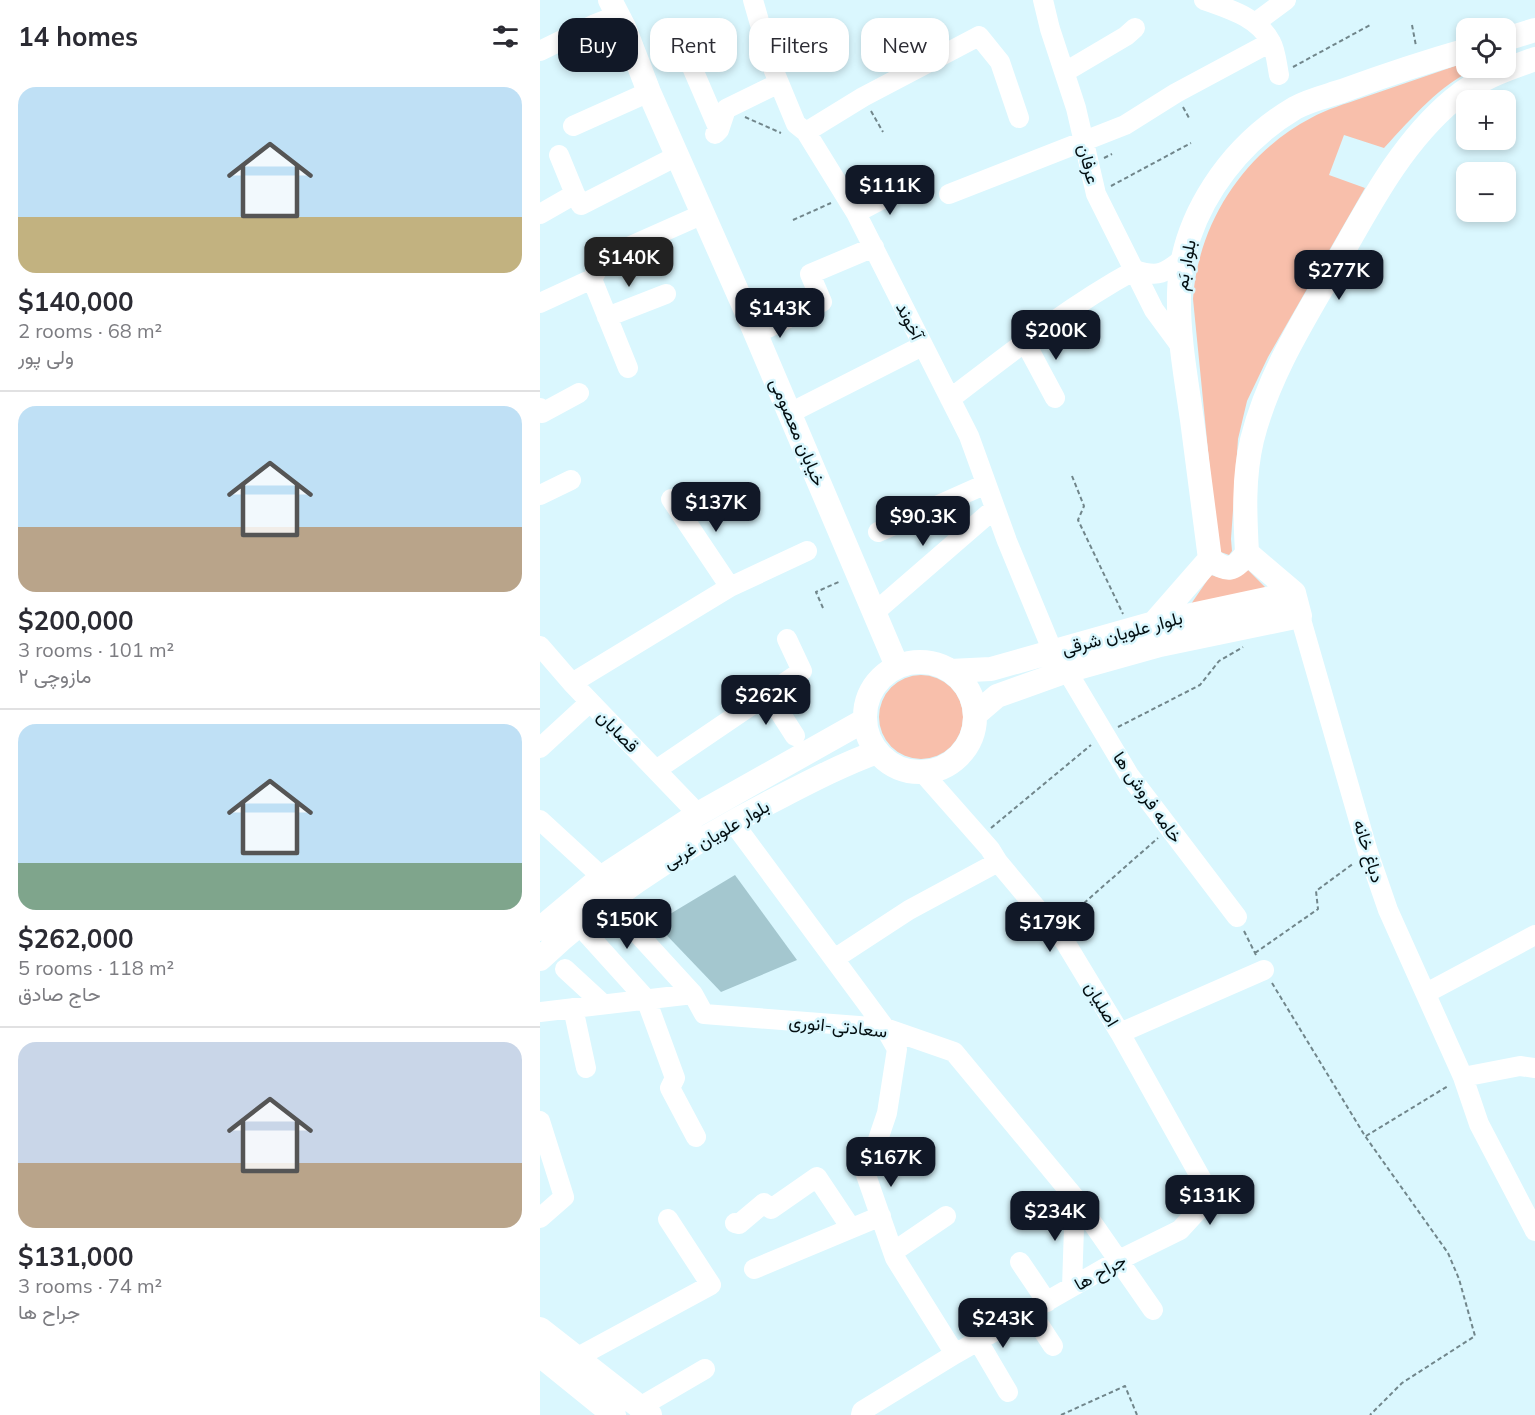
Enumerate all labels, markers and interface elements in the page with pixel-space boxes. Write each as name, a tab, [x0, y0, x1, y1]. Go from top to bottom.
chip: Buy	[558, 18, 638, 72]
chip: Rent	[650, 18, 737, 72]
chip: Filters	[749, 18, 849, 72]
chip: New	[861, 18, 949, 72]
map controls	[1456, 18, 1516, 222]
button: locate	[1456, 18, 1516, 78]
text: 14 homes	[18, 20, 138, 53]
icon: filters	[489, 20, 522, 53]
button: +	[1456, 90, 1516, 150]
icon: home	[216, 126, 324, 234]
street label: عرفان	[1073, 142, 1105, 186]
button: −	[1456, 162, 1516, 222]
pin: $111K	[848, 165, 932, 216]
text: $111K	[859, 172, 921, 197]
pin: $140K	[587, 237, 671, 288]
street label: بلوار بَم	[1169, 238, 1202, 292]
text: $140K	[598, 244, 660, 269]
pin: $277K	[1297, 250, 1381, 301]
text: $277K	[1308, 257, 1370, 282]
text: $140,000	[18, 285, 134, 318]
pin: $143K	[738, 288, 822, 339]
text: $143K	[749, 295, 811, 320]
street label: آخوند	[891, 298, 930, 345]
pin: $200K	[1014, 310, 1098, 361]
text: $200K	[1025, 317, 1087, 342]
text: 2 rooms · 68 m²	[18, 318, 162, 343]
text: ولی پور	[18, 344, 74, 369]
street label: خیابان معصومی	[765, 374, 831, 490]
icon: home	[216, 445, 324, 553]
pin: $137K	[674, 482, 758, 533]
text: $137K	[685, 489, 747, 514]
pin: $90.3K	[874, 496, 972, 547]
text: $90.3K	[890, 503, 956, 528]
text: $200,000	[18, 604, 134, 637]
street label: بلوار علویان شرقی	[1059, 606, 1185, 660]
text: 3 rooms · 101 m²	[18, 637, 174, 662]
text: مازوچی ۲	[18, 663, 91, 688]
pin: $262K	[724, 675, 808, 726]
text: $262K	[735, 682, 797, 707]
street label: قصابان	[592, 705, 644, 757]
street label: خامه فروش ها	[1108, 747, 1188, 847]
icon: home	[216, 763, 324, 871]
street label: بلوار علویان غربی	[659, 794, 773, 874]
street label: دباغ خانه	[1348, 817, 1389, 886]
pin: $150K	[585, 899, 669, 950]
pin: $179K	[1008, 902, 1092, 953]
text: $150K	[596, 906, 658, 931]
text: $179K	[1019, 909, 1081, 934]
text: $262,000	[18, 922, 134, 955]
text: 5 rooms · 118 m²	[18, 955, 174, 980]
street label: اصلیان	[1080, 977, 1124, 1031]
text: حاج صادق	[18, 981, 101, 1006]
street label: سعادتی-انوری	[788, 1009, 888, 1043]
icon: home	[216, 1081, 324, 1189]
pin: $167K	[849, 1137, 933, 1188]
text: $167K	[860, 1144, 922, 1169]
pin: $131K	[1168, 1175, 1252, 1226]
text: $131K	[1179, 1182, 1241, 1207]
pin: $234K	[1013, 1191, 1097, 1242]
text: $234K	[1024, 1198, 1086, 1223]
text: $131,000	[18, 1240, 134, 1273]
street label: جراح ها	[1070, 1248, 1131, 1296]
text: 3 rooms · 74 m²	[18, 1273, 162, 1298]
pin: $243K	[961, 1298, 1045, 1349]
text: جراح ها	[18, 1299, 80, 1324]
text: $243K	[972, 1305, 1034, 1330]

